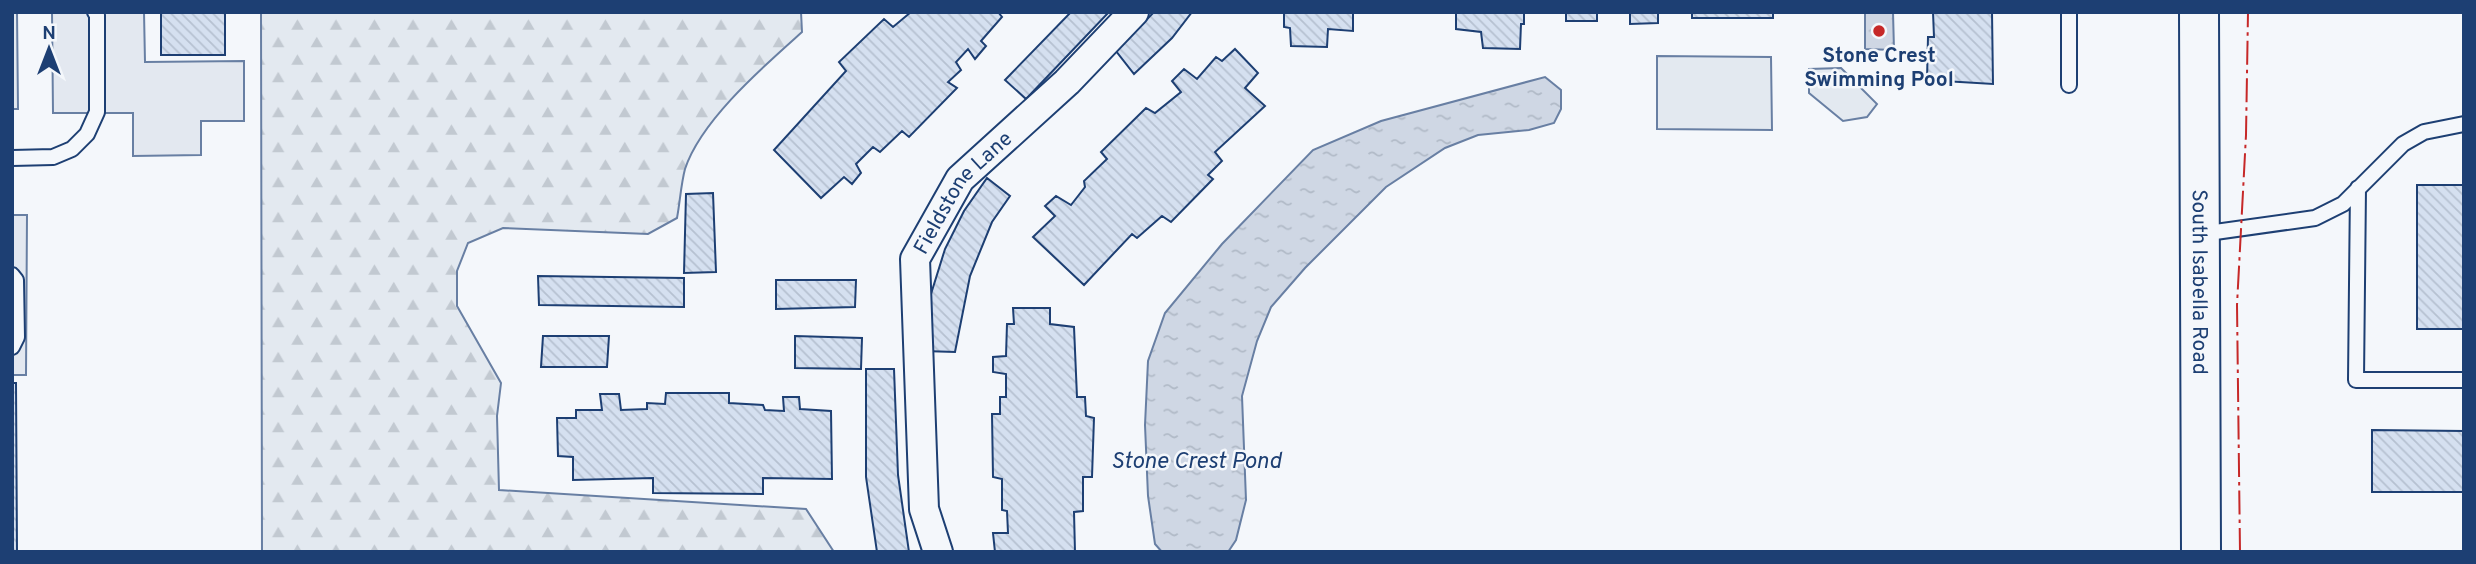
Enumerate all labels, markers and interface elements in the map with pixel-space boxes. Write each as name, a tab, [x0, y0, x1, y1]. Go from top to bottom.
north arrow	[14, 14, 84, 84]
text: N	[42, 22, 56, 46]
marker: Stone Crest Swimming Pool	[1871, 23, 1887, 39]
place label: Stone Crest Swimming Pool	[1804, 43, 1954, 94]
street label: Fieldstone Lane	[908, 126, 1019, 260]
street label: South Isabella Road	[2185, 189, 2212, 375]
water label: Stone Crest Pond	[1111, 448, 1283, 477]

